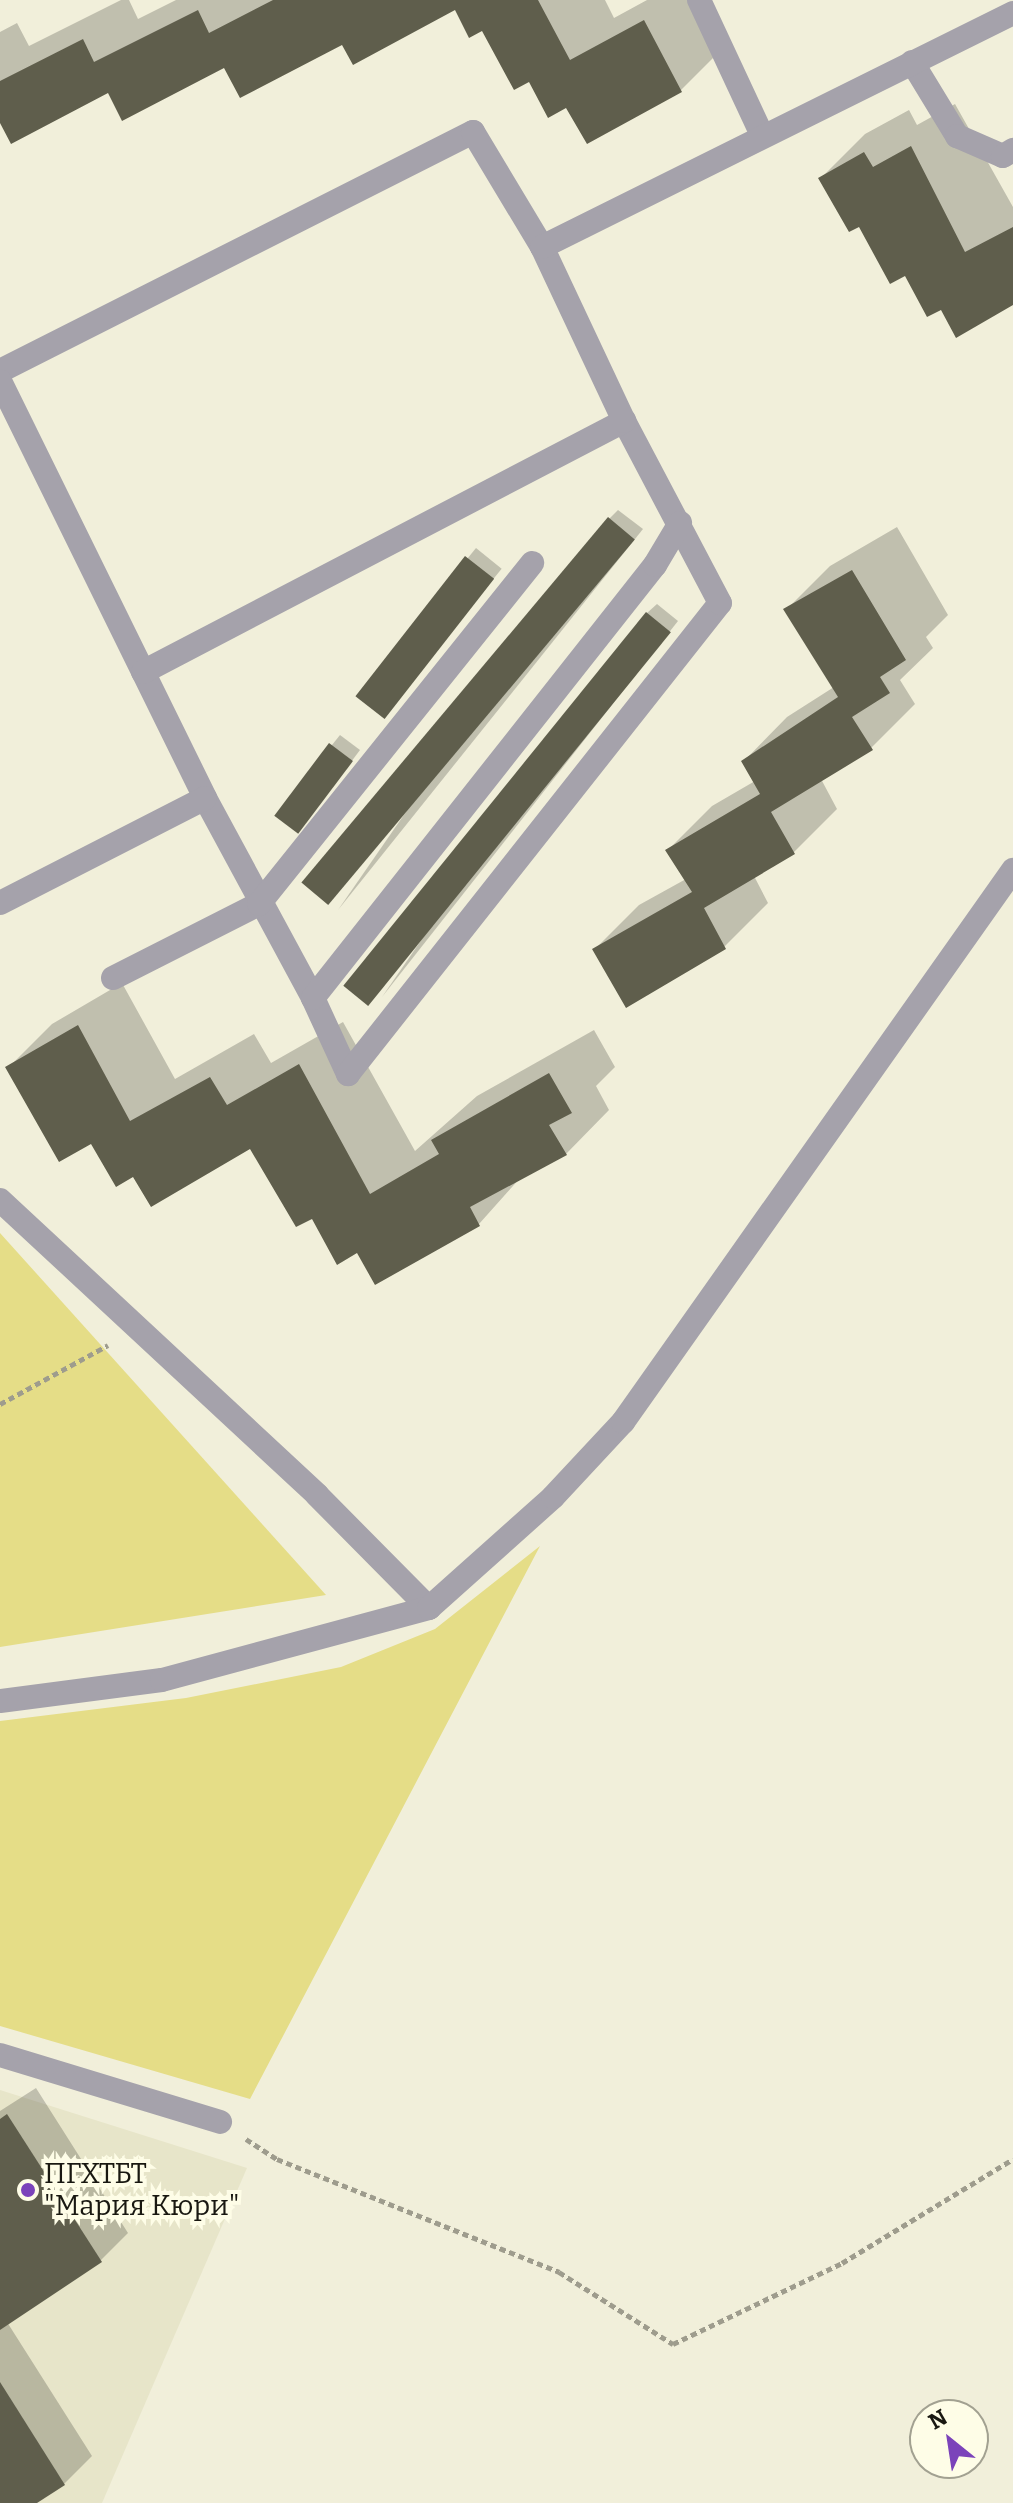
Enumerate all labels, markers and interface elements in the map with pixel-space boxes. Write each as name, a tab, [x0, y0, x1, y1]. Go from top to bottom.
place label: ПГХТБТ "Мария Кюри"	[44, 2157, 239, 2223]
marker: ПГХТБТ "Мария Кюри"	[19, 2181, 37, 2199]
north arrow	[909, 2399, 989, 2479]
text: N	[924, 2404, 952, 2435]

